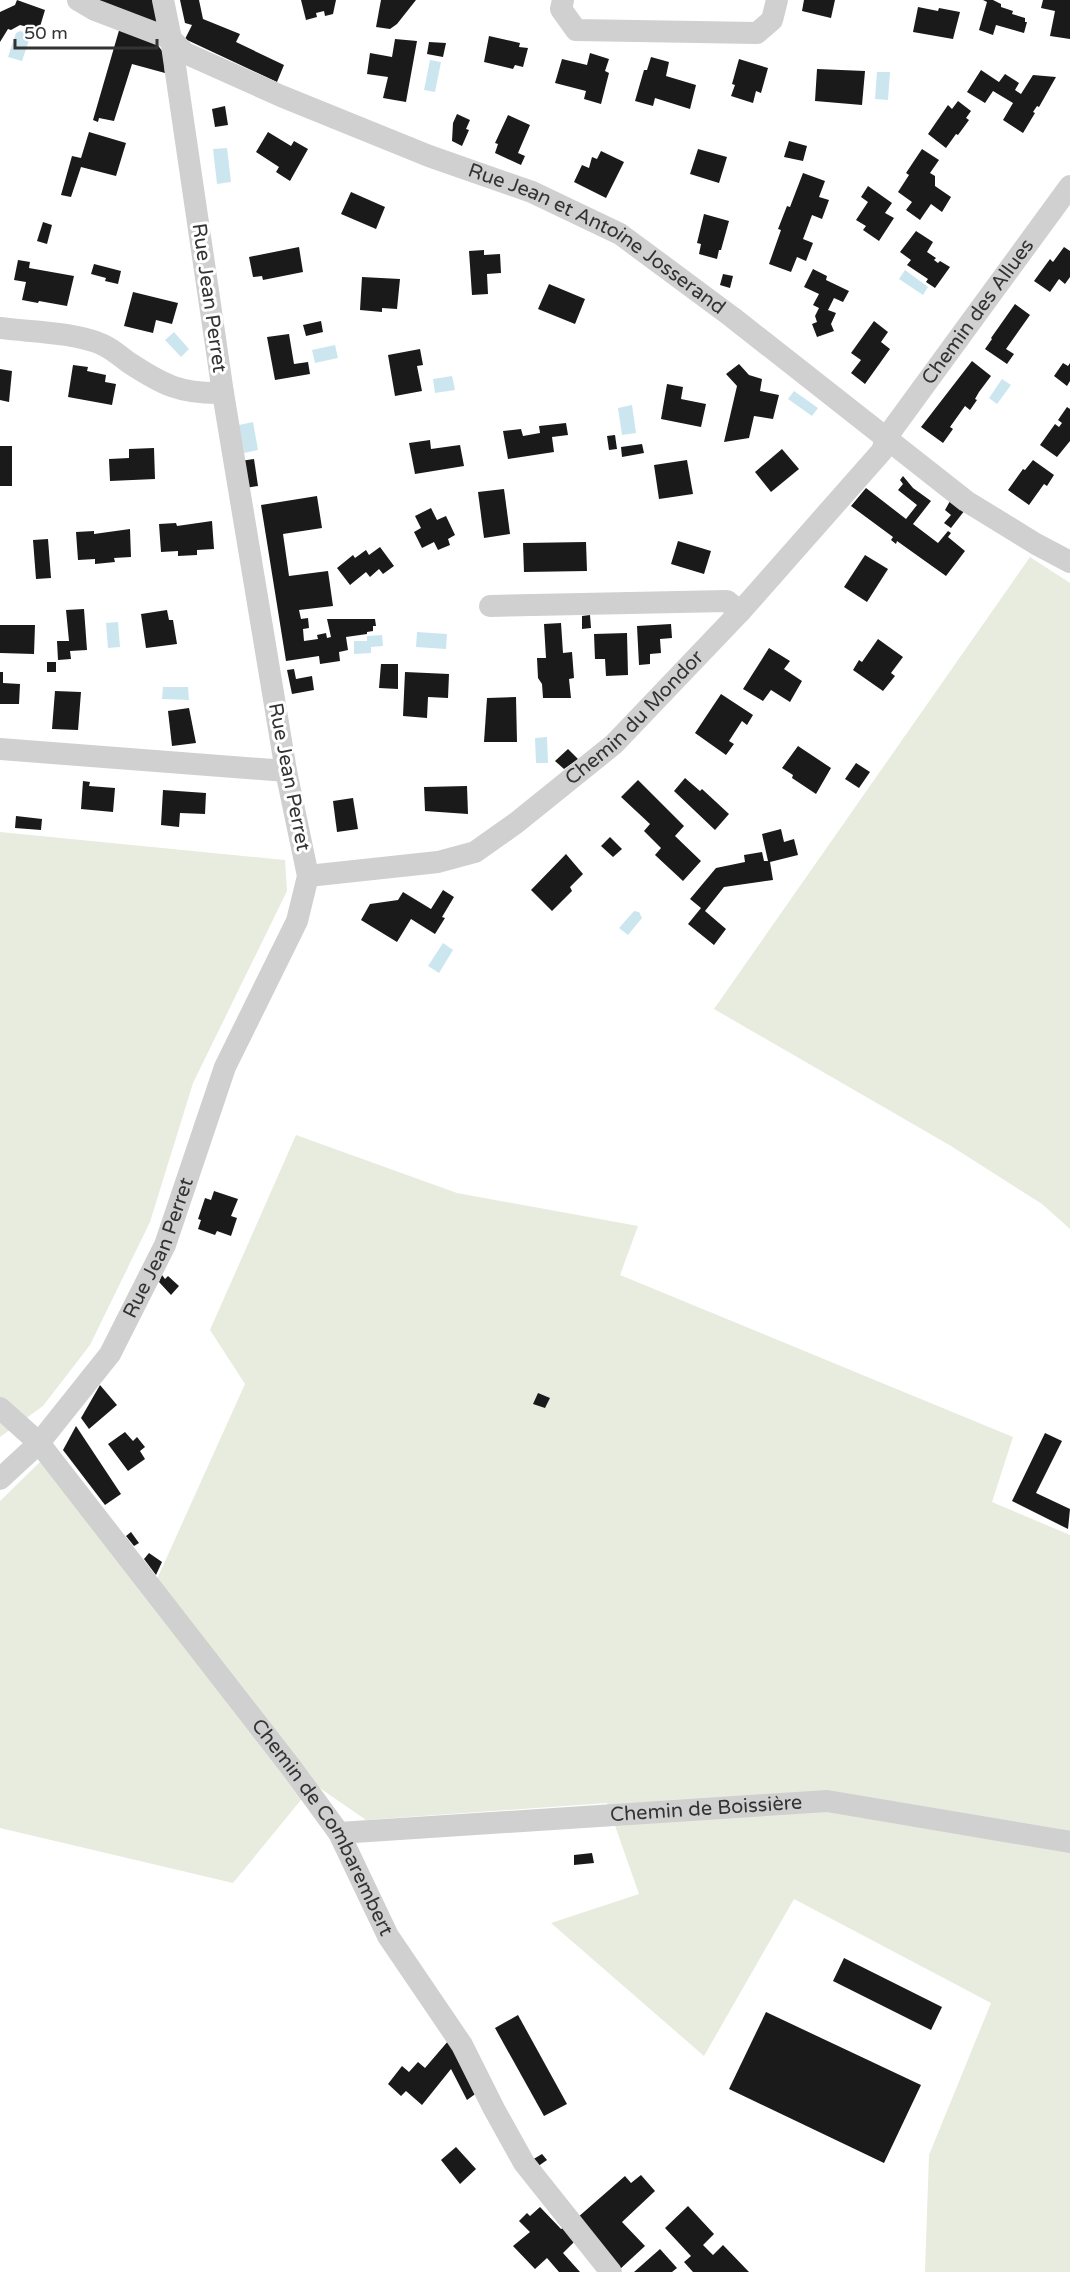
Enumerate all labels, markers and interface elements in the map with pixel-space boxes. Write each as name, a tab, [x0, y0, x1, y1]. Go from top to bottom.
scale bar	[15, 12, 158, 50]
text: 50 m	[24, 22, 68, 44]
street label: Rue Jean et Antoine Josserand	[465, 159, 730, 320]
street label: Rue Jean Perret	[187, 222, 231, 375]
street label: Chemin des Allues	[917, 234, 1039, 390]
street label: Chemin du Mondor	[560, 645, 709, 791]
street label: Rue Jean Perret	[263, 701, 315, 854]
street label: Rue Jean Perret	[118, 1174, 199, 1322]
street label: Chemin de Combarembert	[246, 1714, 398, 1940]
street label: Chemin de Boissière	[609, 1791, 803, 1827]

